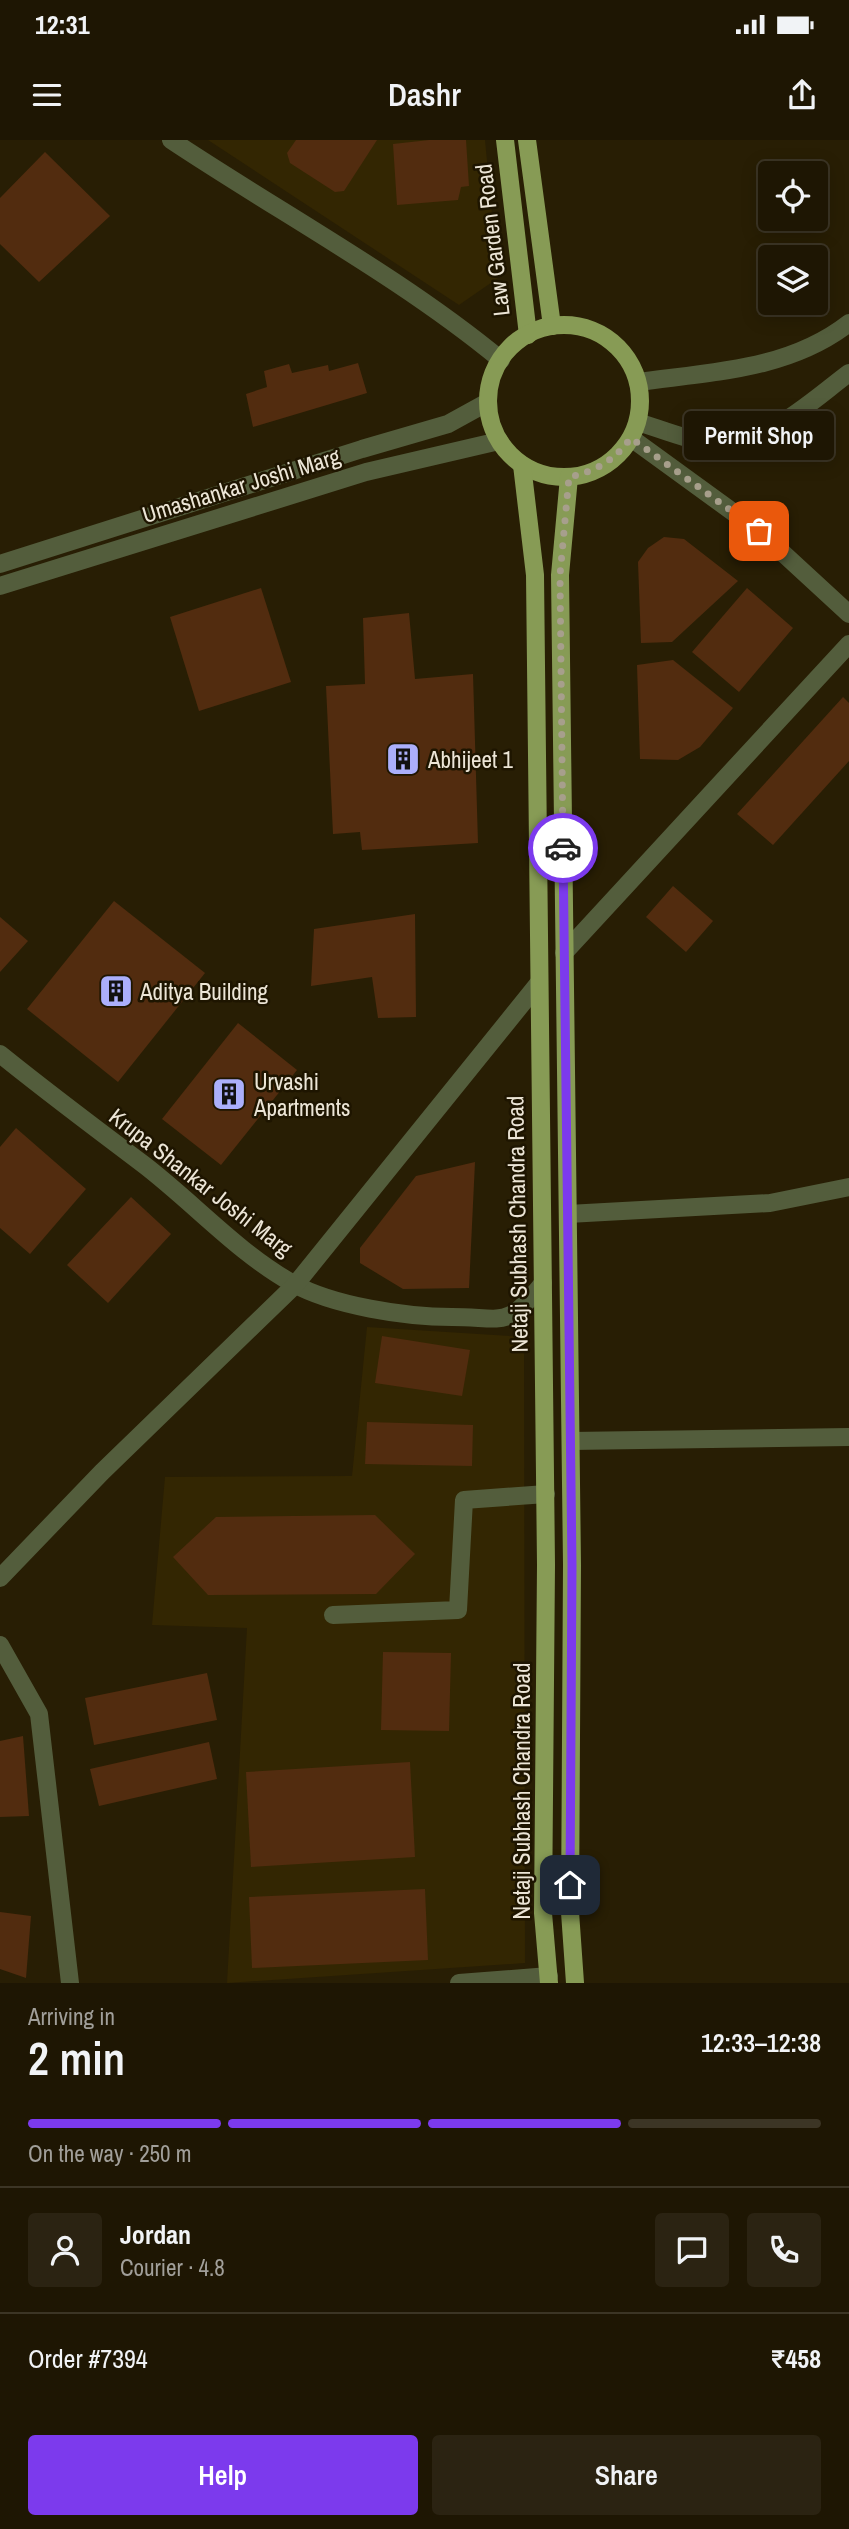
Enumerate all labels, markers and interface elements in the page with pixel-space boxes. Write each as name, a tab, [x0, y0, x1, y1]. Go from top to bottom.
text: 12:31	[35, 7, 90, 42]
text: Dashr	[388, 73, 461, 116]
icon: menu	[28, 76, 66, 114]
icon: share	[783, 76, 821, 114]
map controls	[758, 161, 828, 315]
button: locate	[758, 161, 828, 231]
street label: Law Garden Road	[467, 162, 517, 318]
button: layers	[758, 245, 828, 315]
callout: Permit Shop	[684, 412, 834, 461]
text: Permit Shop	[705, 420, 813, 451]
street label: Umashankar Joshi Marg	[138, 440, 344, 530]
pin	[729, 501, 789, 561]
icon: bag	[740, 512, 778, 550]
building icon: Abhijeet 1	[384, 740, 422, 778]
place label: Abhijeet 1	[427, 744, 513, 775]
courier	[528, 813, 598, 883]
icon: car	[544, 829, 582, 867]
building icon: Aditya Building	[97, 972, 135, 1010]
place label: Aditya Building	[139, 976, 268, 1007]
place label: Urvashi Apartments	[253, 1066, 350, 1123]
building icon: Urvashi Apartments	[210, 1075, 248, 1113]
street label: Netaji Subhash Chandra Road	[499, 1095, 535, 1353]
street label: Krupa Shankar Joshi Marg	[103, 1101, 299, 1264]
street label: Netaji Subhash Chandra Road	[506, 1663, 537, 1919]
pin	[540, 1855, 600, 1915]
icon: home	[551, 1866, 589, 1904]
text: Arriving in	[28, 2001, 115, 2032]
text: 12:33–12:38	[701, 2025, 821, 2060]
text: 2 min	[28, 2027, 125, 2089]
text: On the way · 250 m	[28, 2138, 192, 2169]
button: person	[28, 2213, 102, 2287]
button: chat	[655, 2213, 729, 2287]
button: phone	[747, 2213, 821, 2287]
text: Jordan	[120, 2217, 191, 2252]
text: Courier · 4.8	[120, 2252, 225, 2283]
text: Order #7394	[28, 2341, 148, 2376]
text: ₹458	[770, 2341, 821, 2376]
button: Help	[28, 2435, 418, 2515]
button: Share	[432, 2435, 821, 2515]

